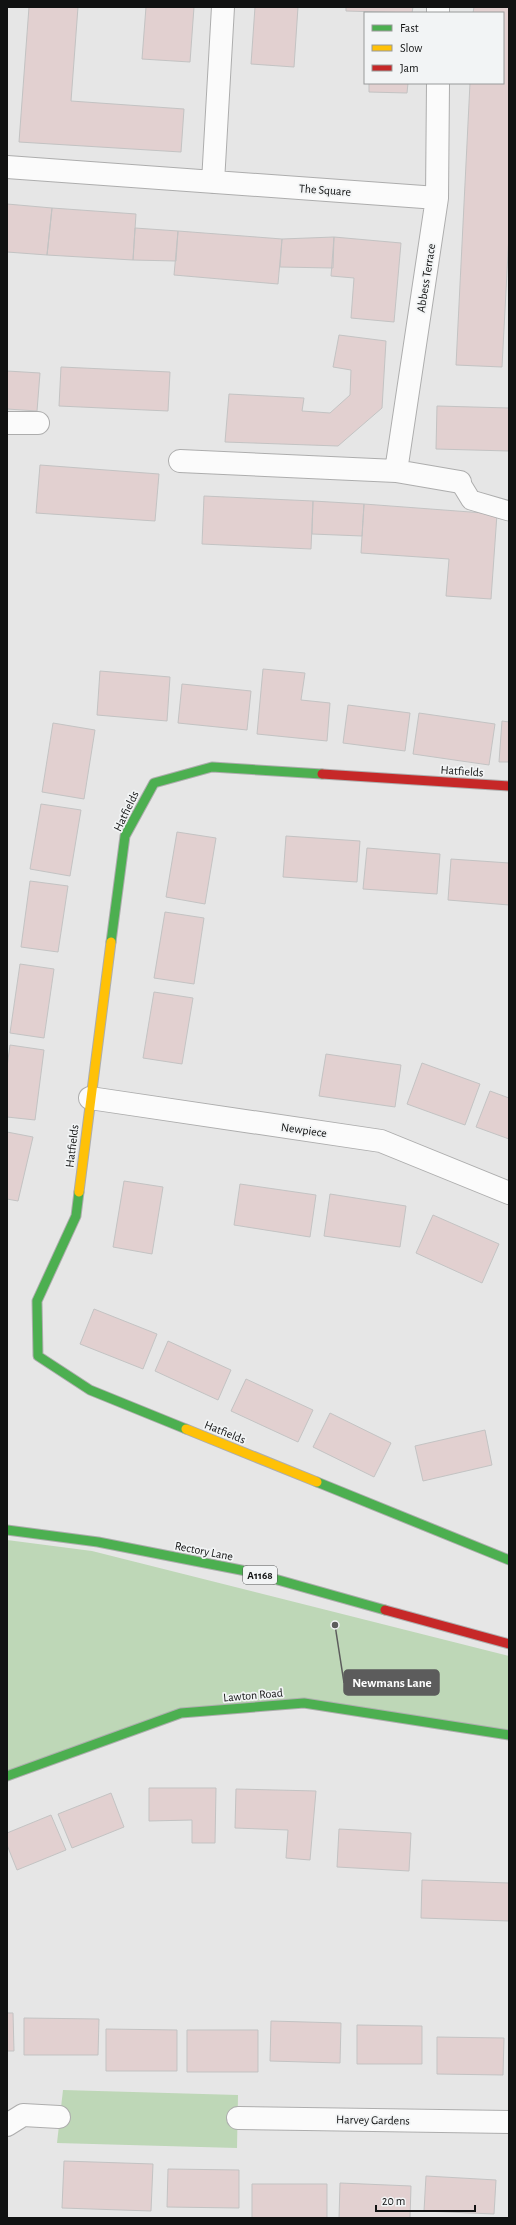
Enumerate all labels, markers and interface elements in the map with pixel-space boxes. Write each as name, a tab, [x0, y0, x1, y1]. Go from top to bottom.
legend	[364, 12, 504, 84]
text: Fast	[400, 22, 419, 34]
text: Slow	[400, 42, 422, 54]
text: Jam	[400, 62, 419, 74]
street label: The Square	[299, 182, 351, 198]
street label: Abbess Terrace	[415, 243, 437, 313]
street label: Hatfields	[440, 764, 484, 778]
street label: Hatfields	[111, 789, 141, 833]
street label: Newpiece	[280, 1121, 328, 1139]
street label: Hatfields	[63, 1124, 81, 1168]
street label: Hatfields	[203, 1418, 247, 1446]
street label: Rectory Lane	[174, 1539, 234, 1564]
road number: A1168	[243, 1566, 277, 1584]
callout: Newmans Lane	[344, 1670, 439, 1695]
text: Newmans Lane	[352, 1677, 432, 1690]
street label: Lawton Road	[223, 1686, 283, 1704]
street label: Harvey Gardens	[336, 2113, 410, 2128]
scale bar	[376, 2187, 475, 2213]
text: 20 m	[382, 2195, 405, 2207]

